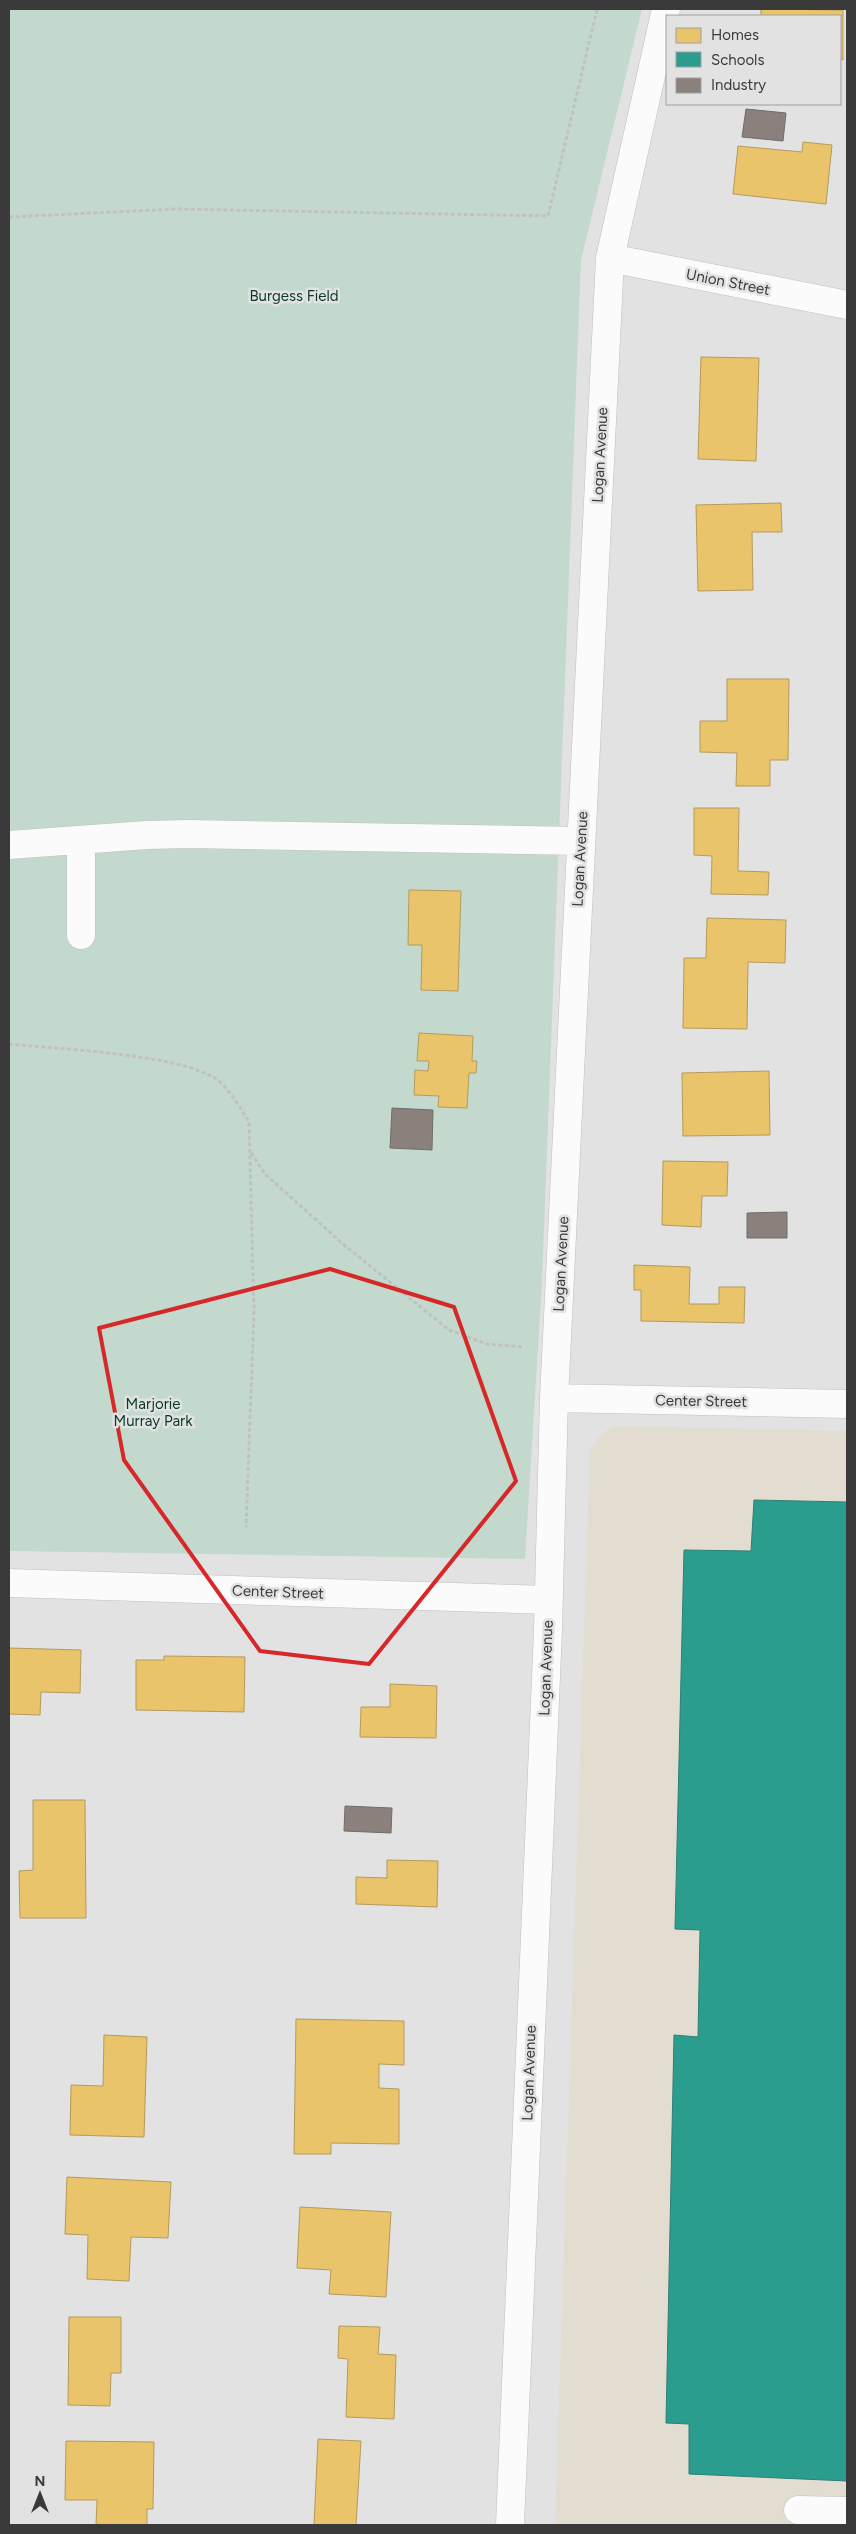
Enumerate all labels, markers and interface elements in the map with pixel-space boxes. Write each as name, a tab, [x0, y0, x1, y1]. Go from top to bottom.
legend	[666, 15, 841, 105]
text: Homes	[711, 26, 759, 44]
text: Schools	[711, 51, 764, 69]
text: Industry	[711, 76, 766, 94]
street label: Union Street	[684, 265, 772, 299]
park label: Burgess Field	[249, 287, 339, 305]
street label: Logan Avenue	[589, 407, 611, 503]
street label: Logan Avenue	[569, 811, 591, 907]
street label: Logan Avenue	[550, 1216, 572, 1312]
street label: Center Street	[655, 1391, 747, 1411]
park label: Marjorie Murray Park	[114, 1395, 193, 1430]
street label: Center Street	[232, 1581, 325, 1603]
street label: Logan Avenue	[535, 1620, 557, 1716]
street label: Logan Avenue	[518, 2025, 540, 2121]
north arrow	[15, 2469, 65, 2519]
text: N	[35, 2473, 45, 2490]

